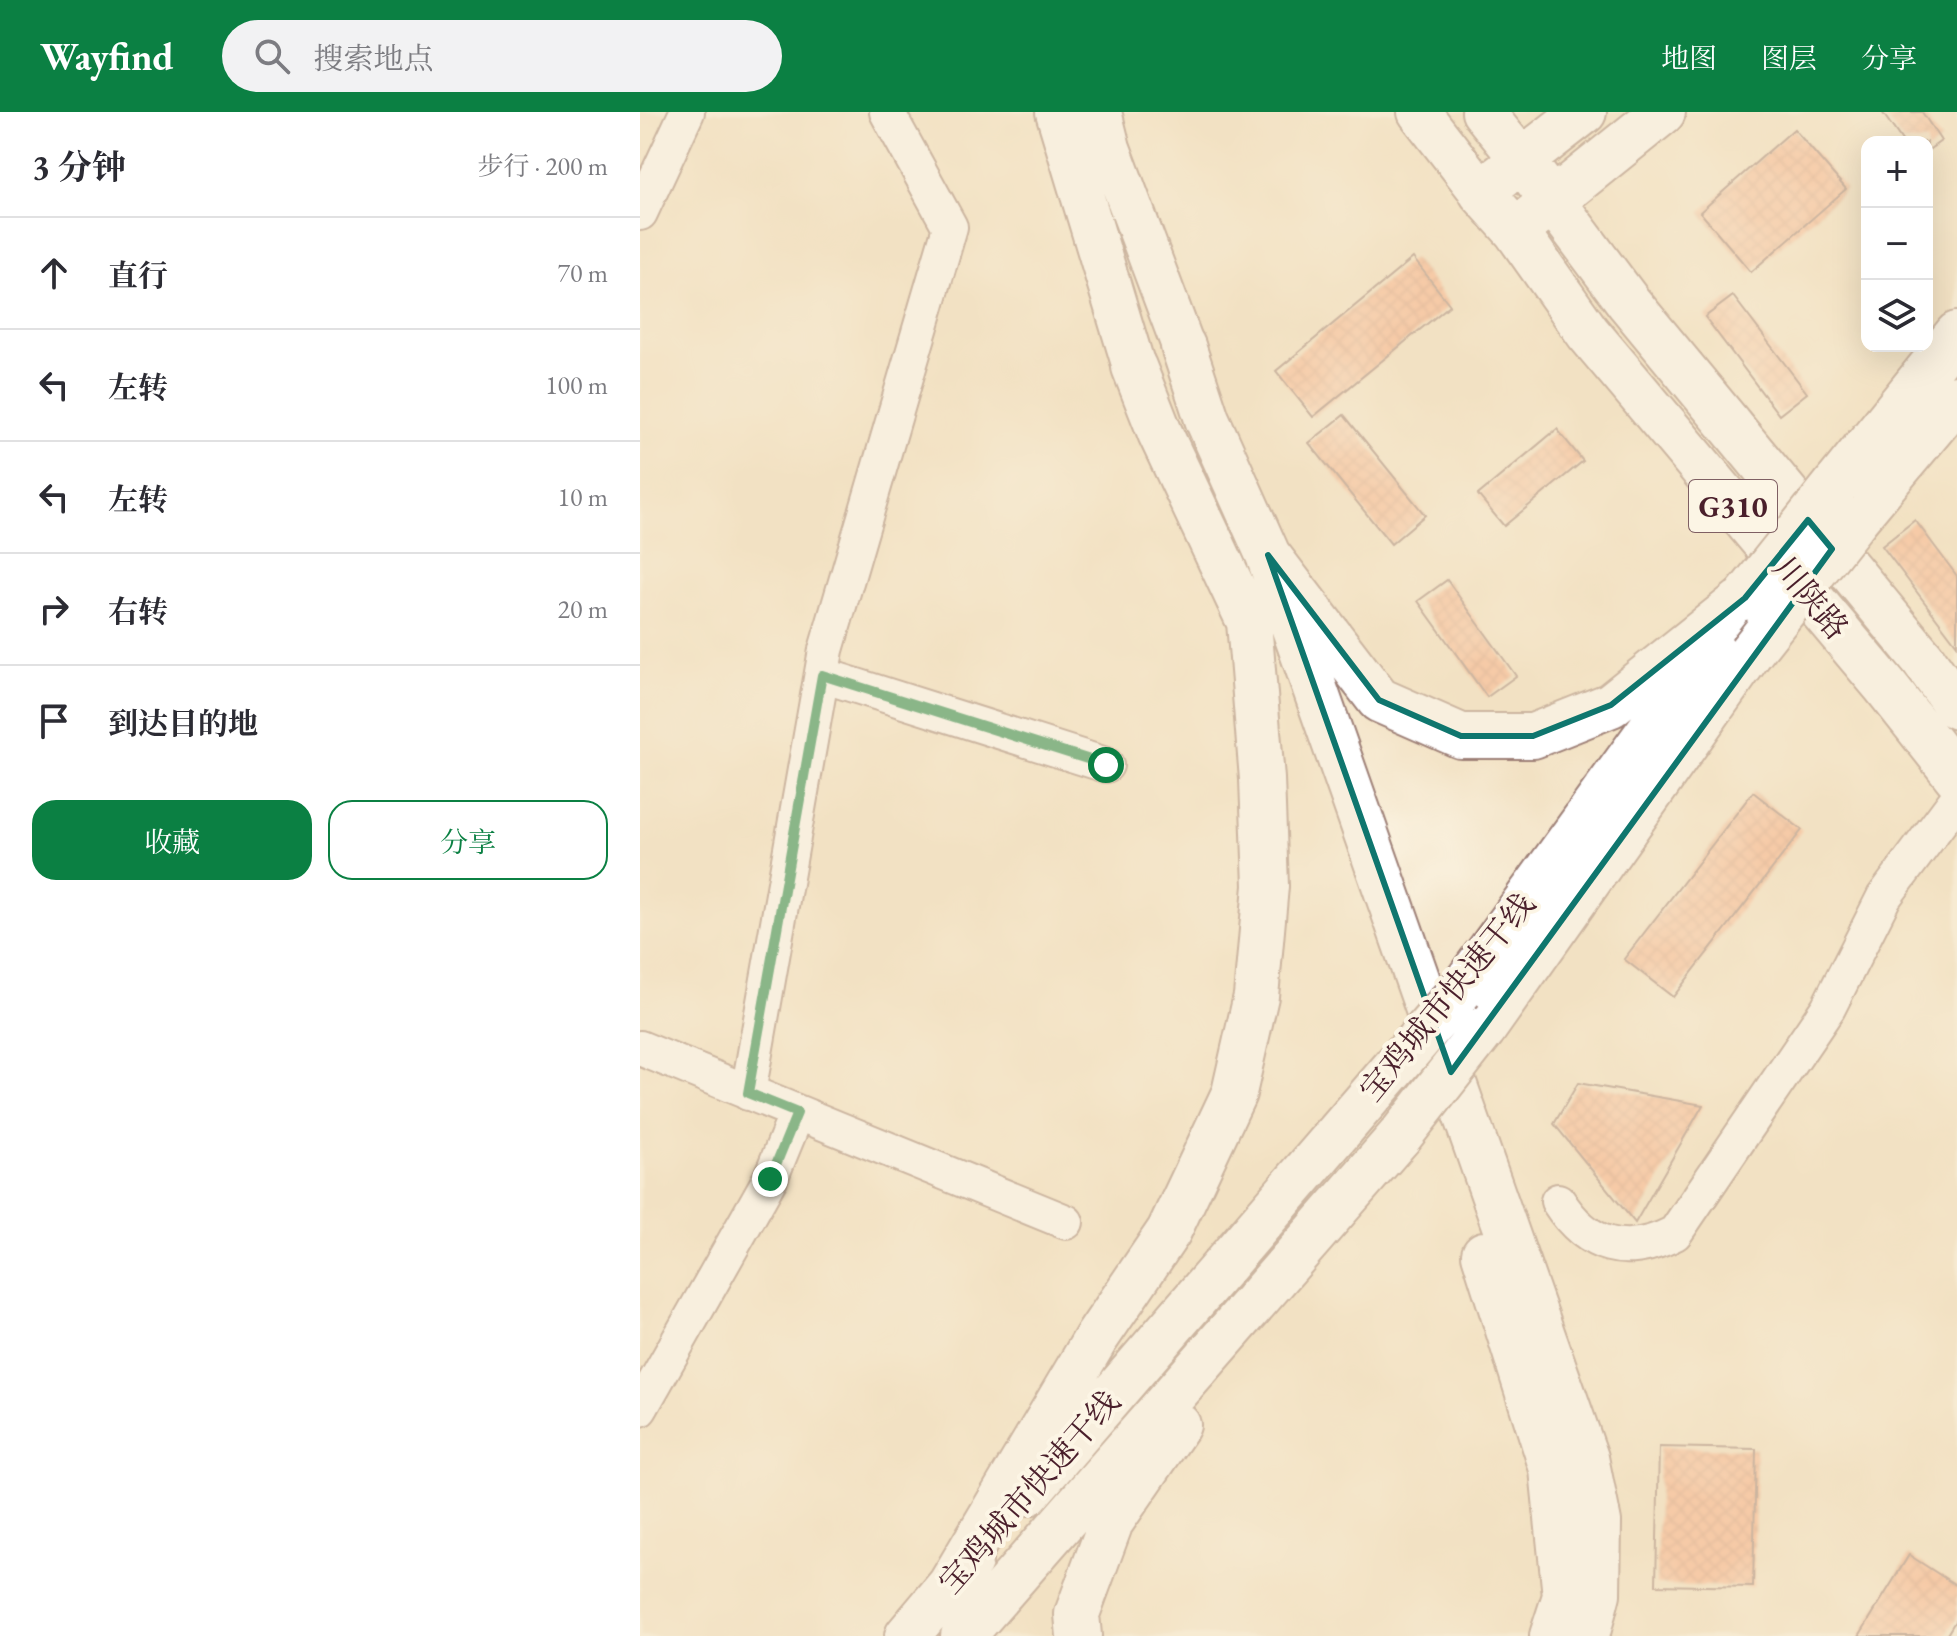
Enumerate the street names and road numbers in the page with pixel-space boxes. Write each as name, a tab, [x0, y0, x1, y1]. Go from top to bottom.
road number: G310	[1689, 480, 1777, 532]
street label: 川陕路	[1764, 548, 1858, 648]
street label: 宝鸡城市快速干线	[1350, 884, 1544, 1110]
street label: 宝鸡城市快速干线	[929, 1382, 1129, 1602]

